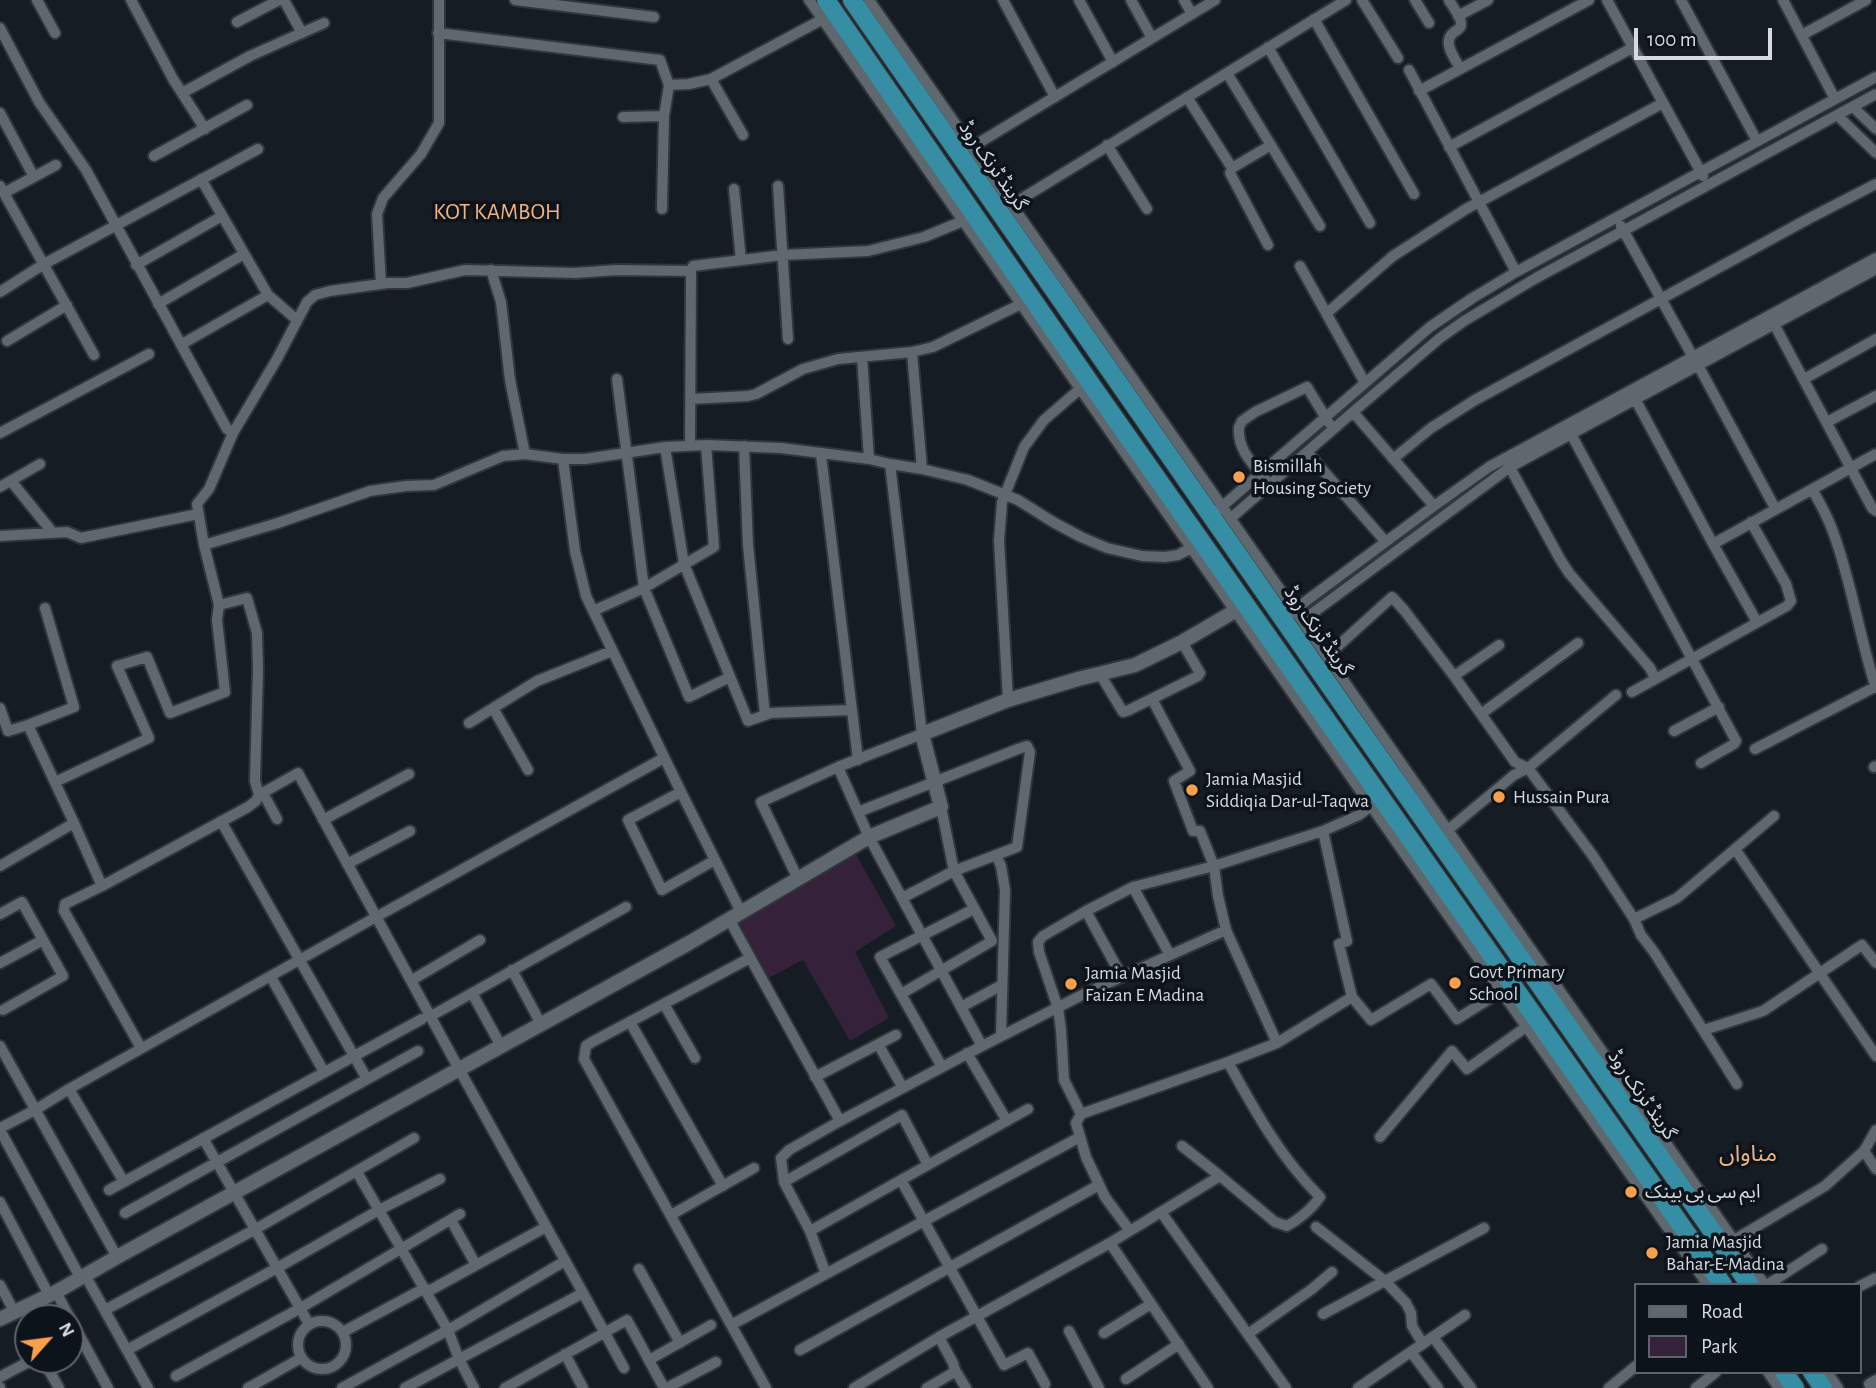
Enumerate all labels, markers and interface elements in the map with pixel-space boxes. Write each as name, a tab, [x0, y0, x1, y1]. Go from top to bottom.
scale bar	[1638, 14, 1776, 58]
text: 100 m	[1647, 29, 1697, 50]
street label: گرینڈ ٹرنک روڈ	[954, 117, 1032, 215]
district label: KOT KAMBOH	[424, 198, 570, 226]
place label: Bismillah Housing Society	[1253, 455, 1371, 499]
marker: Bismillah Housing Society	[1231, 469, 1247, 485]
street label: گرینڈ ٹرنک روڈ	[1279, 582, 1357, 680]
place label: Jamia Masjid Siddiqia Dar-ul-Taqwa	[1206, 768, 1369, 812]
marker: Jamia Masjid Siddiqia Dar-ul-Taqwa	[1184, 782, 1200, 798]
place label: Hussain Pura	[1513, 786, 1610, 808]
marker: Hussain Pura	[1491, 789, 1507, 805]
place label: Govt Primary School	[1469, 961, 1565, 1005]
place label: Jamia Masjid Faizan E Madina	[1085, 962, 1204, 1006]
marker: Govt Primary School	[1447, 975, 1463, 991]
marker: Jamia Masjid Faizan E Madina	[1063, 976, 1079, 992]
street label: گرینڈ ٹرنک روڈ	[1603, 1046, 1681, 1144]
district label: مناواں	[1719, 1140, 1777, 1168]
place label: ایم سی بی بینک	[1645, 1181, 1761, 1203]
marker: ایم سی بی بینک	[1623, 1184, 1639, 1200]
place label: Jamia Masjid Bahar-E-Madina	[1666, 1231, 1785, 1275]
marker: Jamia Masjid Bahar-E-Madina	[1644, 1245, 1660, 1261]
legend	[1634, 1283, 1862, 1374]
text: Road	[1701, 1301, 1743, 1322]
north arrow	[14, 1304, 84, 1374]
text: N	[55, 1320, 78, 1340]
text: Park	[1701, 1336, 1737, 1357]

